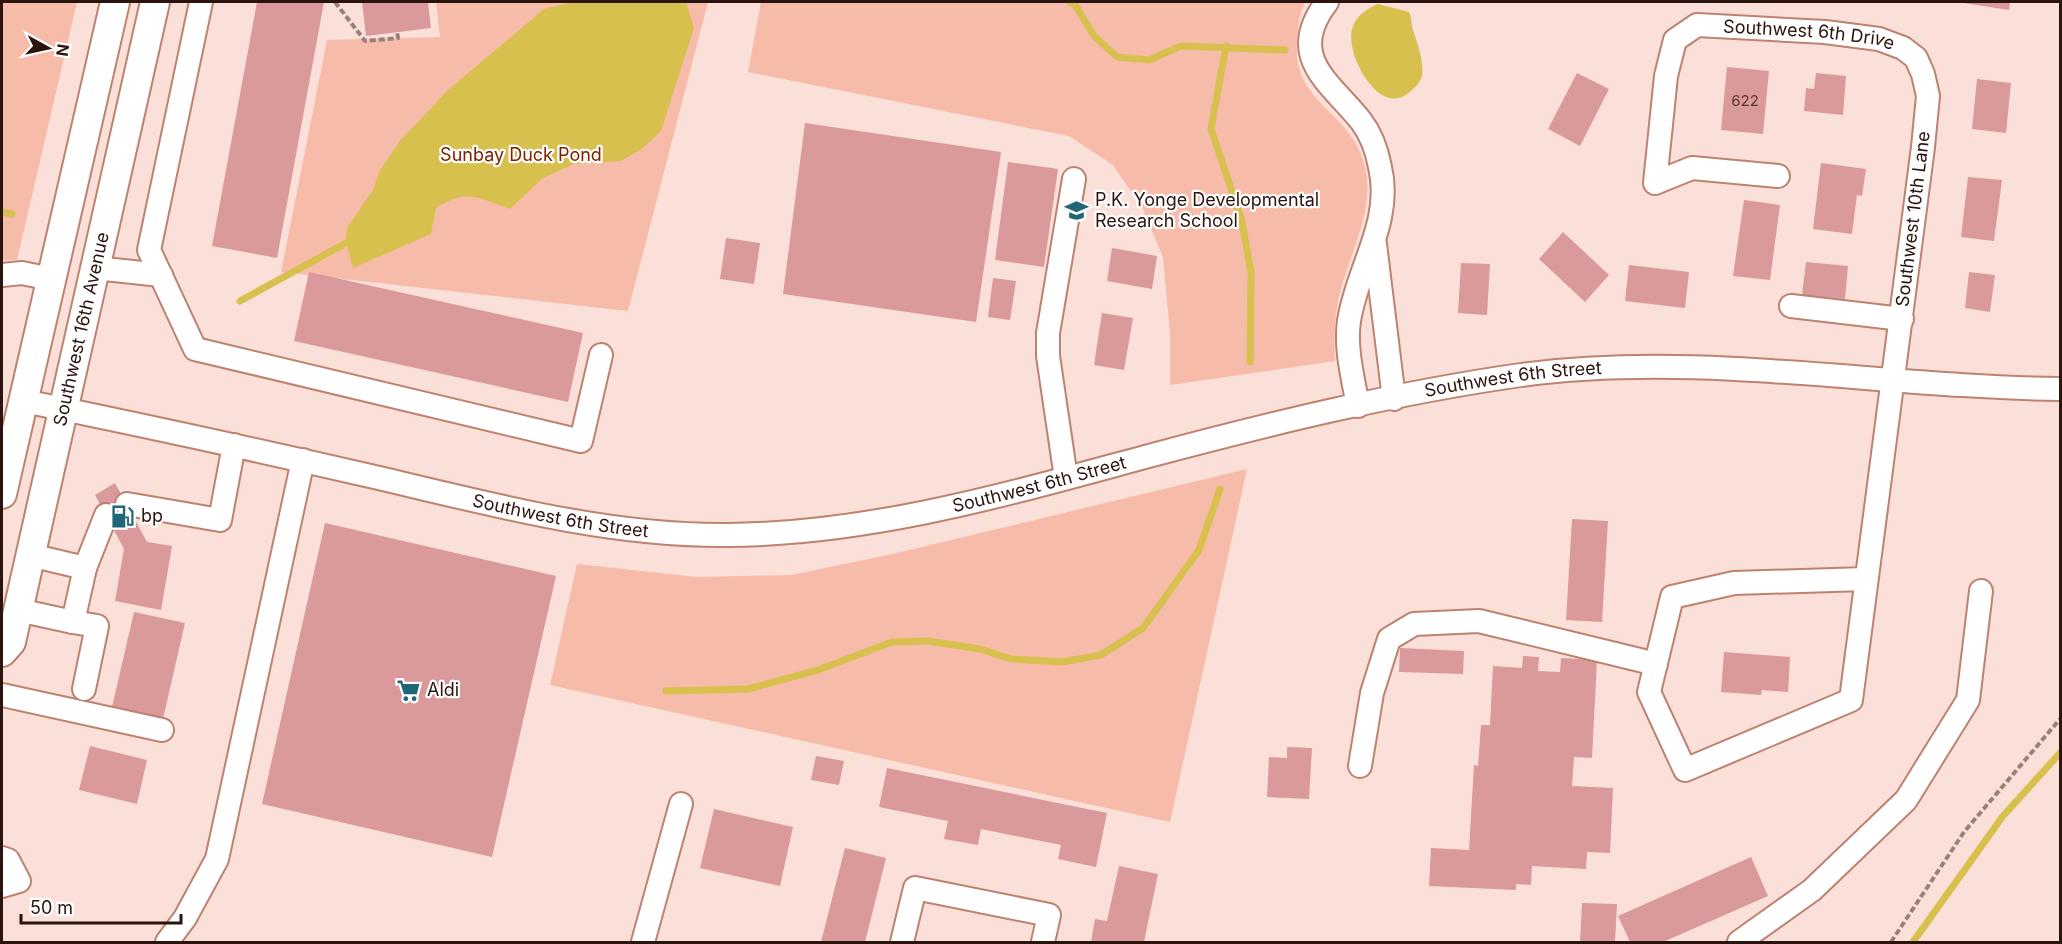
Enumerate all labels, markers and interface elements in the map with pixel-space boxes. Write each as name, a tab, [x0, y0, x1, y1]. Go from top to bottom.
street label: Southwest 6th Drive	[1723, 15, 1898, 54]
north arrow	[18, 18, 78, 78]
text: N	[52, 43, 74, 58]
house number: 622	[1731, 91, 1759, 110]
street label: Southwest 10th Lane	[1891, 130, 1934, 308]
park label: Sunbay Duck Pond	[440, 144, 602, 165]
place label: P.K. Yonge Developmental Research School	[1095, 189, 1319, 231]
school or university icon: P.K. Yonge Developmental Research School	[1064, 197, 1090, 223]
street label: Southwest 16th Avenue	[49, 230, 113, 428]
street label: Southwest 6th Street	[1423, 357, 1602, 401]
street label: Southwest 6th Street	[950, 452, 1128, 516]
street label: Southwest 6th Street	[471, 490, 650, 541]
fuel station icon: bp	[110, 503, 136, 529]
place label: bp	[141, 505, 163, 526]
supermarket icon: Aldi	[396, 677, 422, 703]
place label: Aldi	[427, 679, 459, 700]
scale bar	[21, 887, 182, 925]
text: 50 m	[30, 897, 73, 918]

